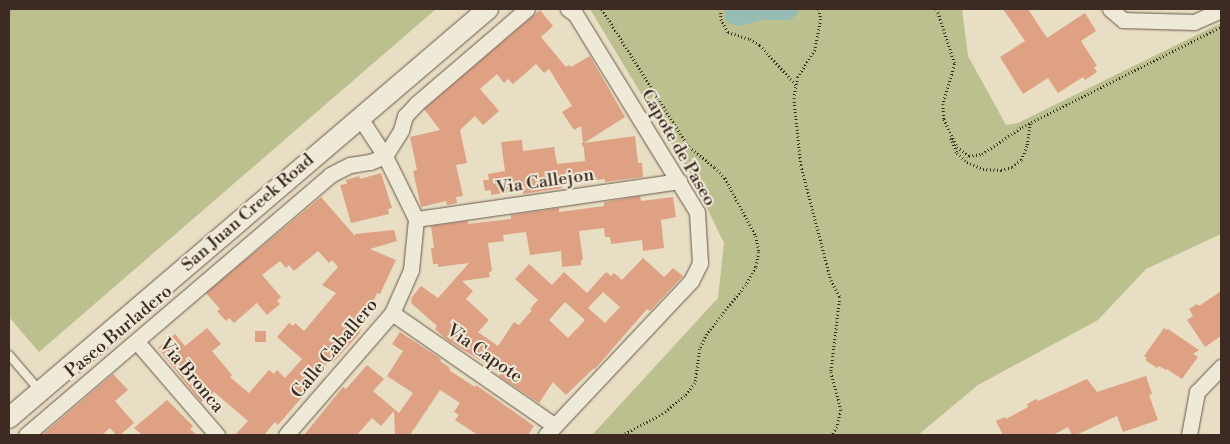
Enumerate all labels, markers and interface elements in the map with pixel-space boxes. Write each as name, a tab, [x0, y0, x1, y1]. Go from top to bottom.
street label: Capote de Paseo	[636, 86, 720, 210]
street label: San Juan Creek Road	[177, 150, 319, 276]
street label: Via Callejon	[495, 164, 595, 200]
street label: Paseo Burladero	[61, 281, 177, 383]
street label: Calle Caballero	[287, 295, 383, 403]
street label: Via Capote	[442, 320, 526, 388]
street label: Via Bronca	[154, 335, 228, 417]

